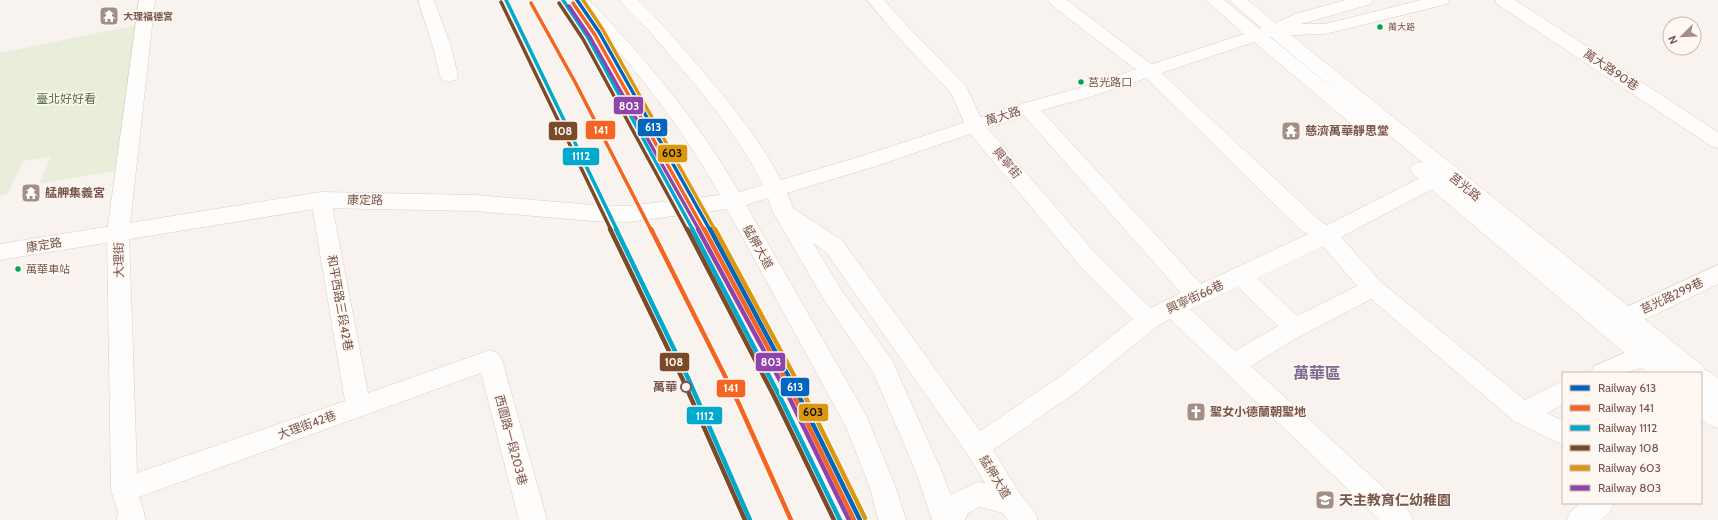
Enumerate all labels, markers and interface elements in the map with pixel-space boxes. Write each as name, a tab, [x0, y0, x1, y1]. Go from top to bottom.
temple icon: 大理福德宮	[98, 5, 120, 27]
place label: 大理福德宮	[123, 10, 173, 23]
north arrow	[1662, 16, 1702, 56]
place label: 萬大路	[1388, 21, 1415, 32]
marker: 萬大路	[1375, 22, 1385, 32]
text: N	[1665, 34, 1681, 46]
street label: 萬大路90巷	[1581, 46, 1642, 93]
place label: 莒光路口	[1088, 75, 1132, 89]
marker: 莒光路口	[1076, 77, 1086, 87]
park label: 臺北好好看	[36, 91, 96, 106]
line badge: 803	[613, 96, 644, 115]
text: 803	[619, 99, 639, 113]
street label: 萬大路	[983, 103, 1022, 128]
line badge: 613	[637, 118, 668, 137]
line badge: 141	[585, 120, 616, 140]
text: 613	[645, 120, 661, 134]
temple icon: 慈濟萬華靜思堂	[1280, 120, 1302, 142]
line badge: 108	[548, 121, 578, 141]
text: 141	[594, 123, 608, 137]
place label: 慈濟萬華靜思堂	[1305, 123, 1389, 138]
text: 108	[554, 124, 573, 138]
line badge: 603	[657, 144, 688, 163]
street label: 興寧街	[990, 144, 1025, 181]
text: 603	[662, 146, 682, 160]
line badge: 1112	[562, 147, 600, 166]
text: 1112	[572, 149, 590, 163]
street label: 莒光路	[1447, 169, 1484, 204]
temple icon: 艋舺集義宮	[20, 182, 42, 204]
place label: 艋舺集義宮	[45, 185, 105, 200]
street label: 康定路	[347, 192, 383, 207]
street label: 艋舺大道	[740, 222, 777, 271]
street label: 康定路	[25, 234, 63, 255]
street label: 大理街	[111, 242, 126, 278]
street label: 和平西路三段42巷	[325, 254, 356, 352]
place label: 萬華車站	[26, 262, 70, 276]
marker: 萬華車站	[13, 264, 23, 274]
street label: 莒光路299巷	[1638, 274, 1706, 317]
street label: 興寧街66巷	[1164, 277, 1226, 316]
line badge: 108	[659, 352, 690, 372]
line badge: 803	[755, 352, 786, 372]
text: 108	[665, 355, 684, 369]
text: 803	[761, 355, 781, 369]
district label: 萬華區	[1293, 364, 1341, 383]
legend	[1562, 372, 1702, 504]
line badge: 613	[780, 377, 810, 397]
place label: 萬華	[653, 379, 677, 394]
line badge: 141	[716, 379, 746, 398]
text: 613	[787, 380, 803, 394]
text: Railway 613	[1598, 380, 1656, 395]
marker: 萬華	[680, 381, 692, 393]
text: 141	[724, 381, 738, 395]
street label: 西園路一段203巷	[492, 393, 531, 487]
text: Railway 141	[1598, 400, 1654, 415]
church icon: 聖女小德蘭朝聖地	[1185, 401, 1207, 423]
line badge: 603	[798, 403, 829, 422]
place label: 聖女小德蘭朝聖地	[1210, 404, 1306, 419]
text: 603	[803, 405, 823, 419]
line badge: 1112	[686, 406, 723, 425]
street label: 大理街42巷	[275, 407, 338, 442]
text: 1112	[696, 409, 714, 423]
text: Railway 1112	[1598, 420, 1657, 435]
text: Railway 108	[1598, 440, 1659, 455]
street label: 艋舺大道	[977, 452, 1014, 501]
text: Railway 603	[1598, 460, 1661, 475]
text: Railway 803	[1598, 480, 1661, 495]
school or university icon: 天主教育仁幼稚園	[1314, 489, 1336, 511]
place label: 天主教育仁幼稚園	[1339, 491, 1451, 509]

